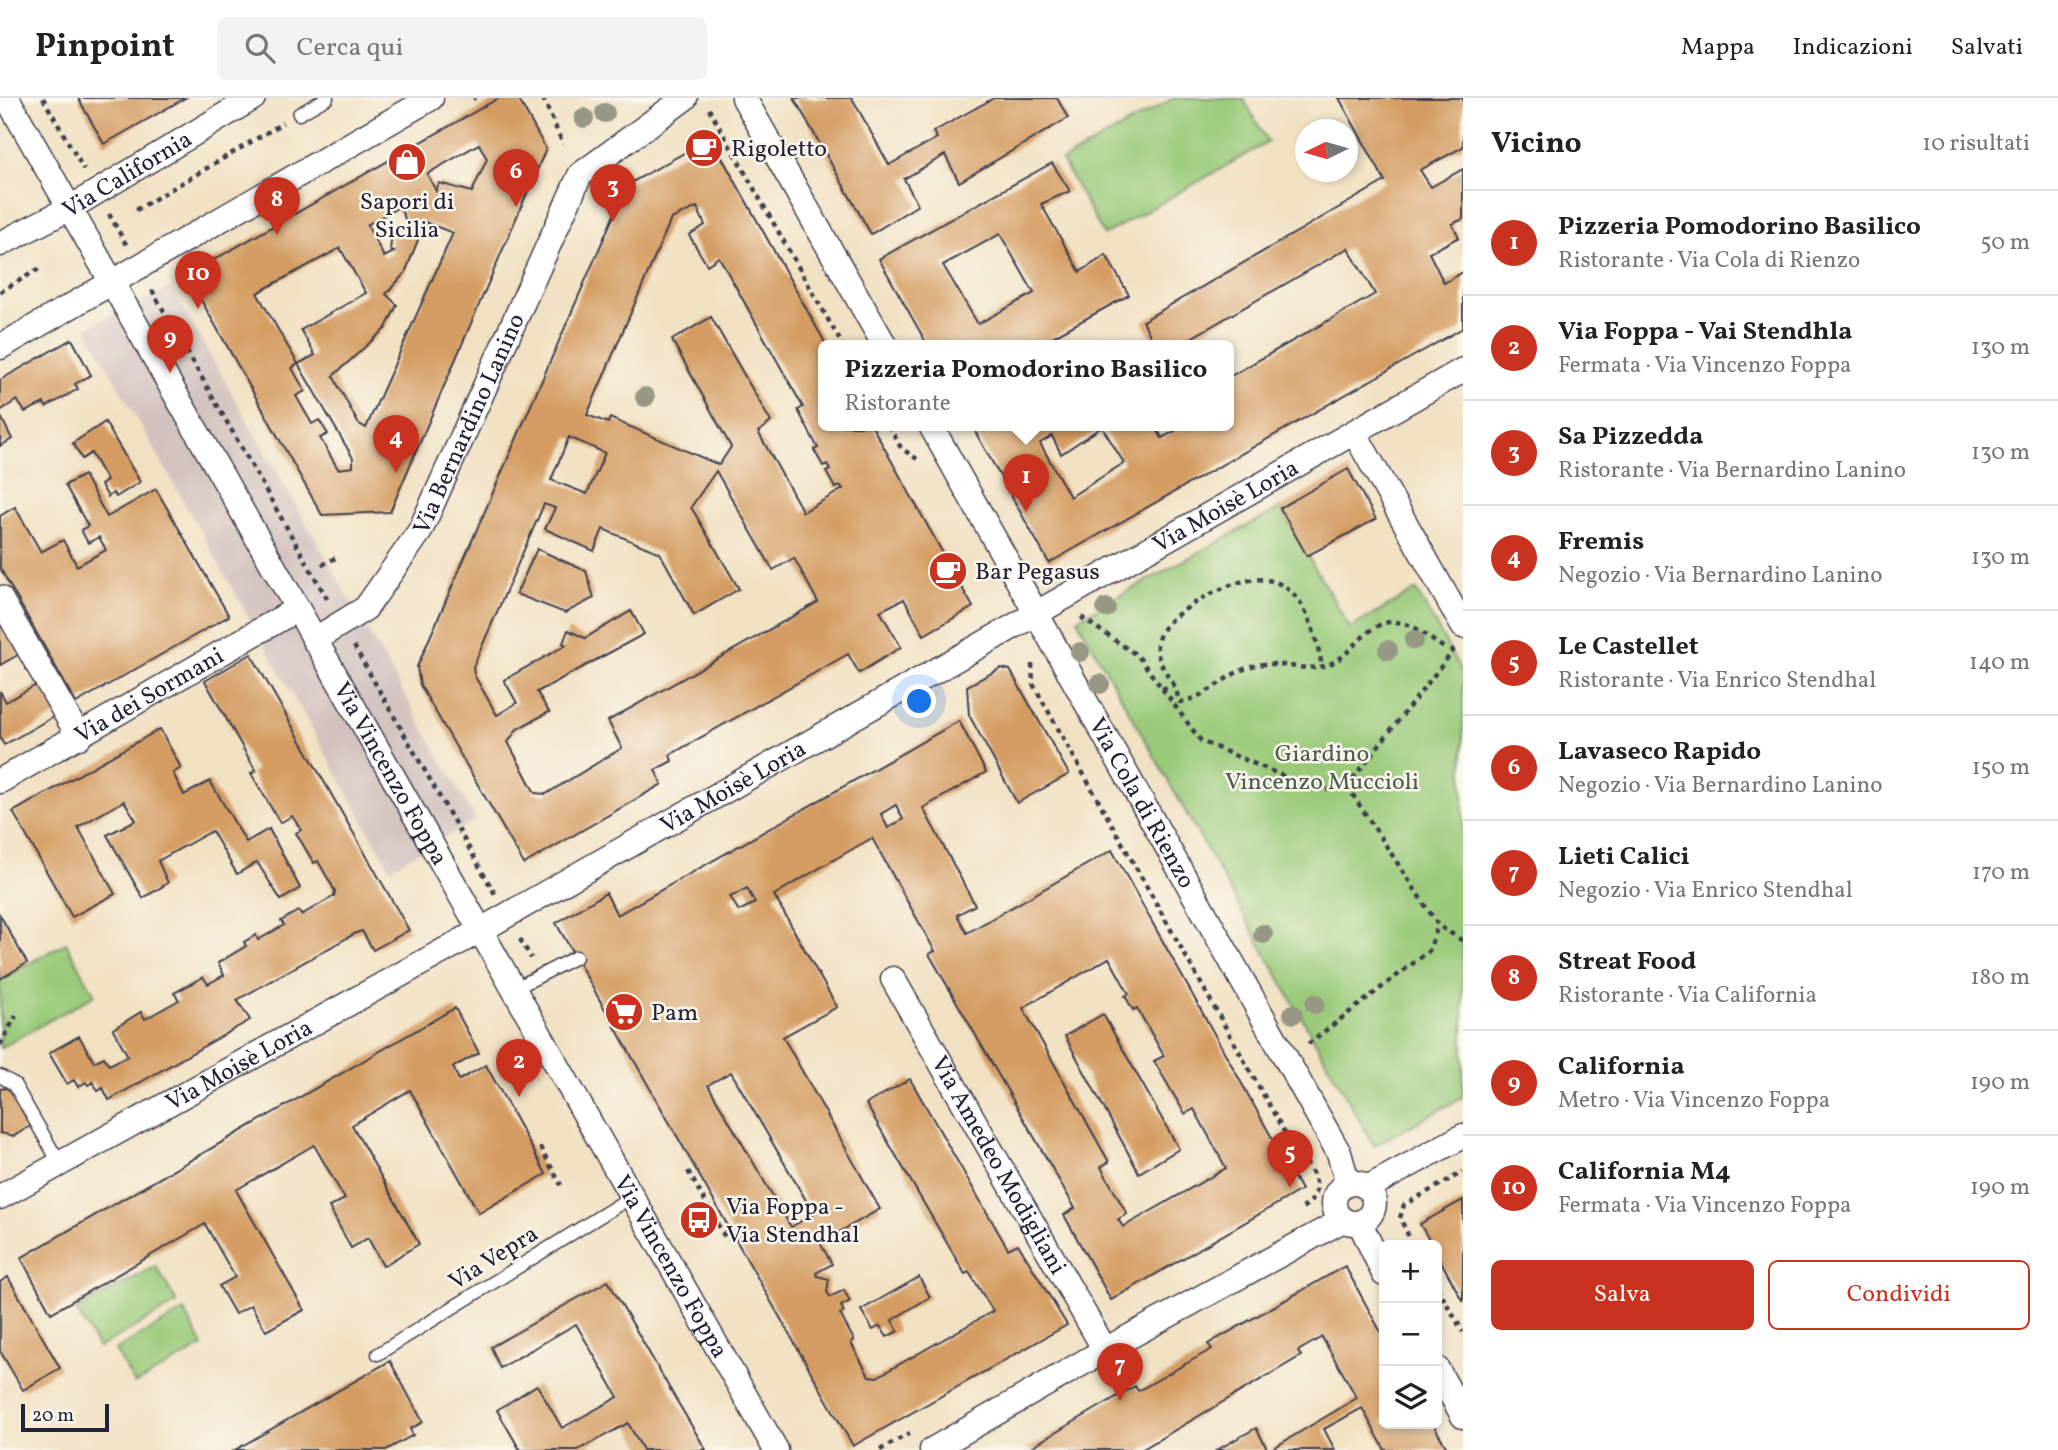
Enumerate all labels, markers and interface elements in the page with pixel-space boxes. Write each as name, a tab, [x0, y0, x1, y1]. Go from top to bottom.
search box	[217, 17, 707, 80]
text: Pinpoint	[35, 25, 175, 71]
icon: search	[241, 29, 279, 67]
text: Cerca qui	[297, 30, 403, 66]
text: Mappa	[1681, 31, 1755, 65]
text: Indicazioni	[1793, 31, 1913, 65]
text: Salvati	[1951, 31, 2023, 65]
north arrow	[1295, 119, 1358, 182]
street label: Via California	[57, 123, 199, 228]
text: Vicino	[1491, 123, 1582, 165]
cafe icon: Rigoletto	[683, 127, 725, 169]
text: 10 risultati	[1922, 128, 2030, 160]
place label: Rigoletto	[731, 133, 827, 167]
shop icon: Sapori di Sicilia	[386, 141, 428, 183]
pin: 6	[493, 149, 539, 207]
pin: 3	[590, 164, 636, 222]
pin: 8	[254, 177, 300, 235]
place label: Sapori di Sicilia	[360, 186, 454, 248]
text: Pizzeria Pomodorino Basilico	[1558, 209, 1921, 245]
text: 1	[1509, 227, 1519, 259]
text: 50 m	[1981, 227, 2030, 259]
text: Ristorante · Via Cola di Rienzo	[1558, 245, 1860, 277]
pin: 10	[175, 251, 221, 309]
street label: Via Bernardino Lanino	[406, 308, 535, 540]
text: Via Foppa - Vai Stendhla	[1558, 314, 1852, 350]
pin: 9	[147, 315, 193, 373]
text: 2	[1508, 332, 1520, 364]
text: 130 m	[1971, 332, 2030, 364]
popup	[818, 340, 1234, 431]
text: Fermata · Via Vincenzo Foppa	[1558, 350, 1852, 382]
text: Pizzeria Pomodorino Basilico	[845, 352, 1208, 388]
text: Ristorante	[845, 388, 951, 420]
pin: 4	[373, 415, 419, 473]
text: Sa Pizzedda	[1558, 419, 1703, 455]
text: 3	[1508, 437, 1520, 469]
text: 130 m	[1971, 437, 2030, 469]
street label: Via Moisè Loria	[1147, 452, 1306, 562]
pin: 1	[1003, 454, 1049, 512]
text: Ristorante · Via Bernardino Lanino	[1558, 455, 1906, 487]
text: Fremis	[1558, 524, 1644, 560]
text: 4	[1507, 542, 1521, 574]
text: 130 m	[1971, 542, 2030, 574]
cafe icon: Bar Pegasus	[927, 550, 969, 592]
place label: Bar Pegasus	[975, 556, 1100, 590]
text: Negozio · Via Bernardino Lanino	[1558, 560, 1882, 592]
text: Le Castellet	[1558, 629, 1698, 665]
street label: Via dei Sormani	[69, 640, 231, 753]
text: 5	[1508, 647, 1520, 679]
text: 140 m	[1969, 647, 2030, 679]
text: Ristorante · Via Enrico Stendhal	[1558, 665, 1876, 697]
street label: Via Vincenzo Foppa	[324, 676, 455, 872]
your location	[902, 684, 936, 718]
street label: Via Cola di Rienzo	[1079, 712, 1202, 895]
street label: Via Moisè Loria	[655, 733, 813, 843]
text: Lavaseco Rapido	[1558, 734, 1761, 770]
park label: Giardino Vincenzo Muccioli	[1225, 738, 1419, 800]
text: 6	[1508, 752, 1520, 784]
text: 150 m	[1972, 752, 2030, 784]
text: Negozio · Via Bernardino Lanino	[1558, 770, 1882, 802]
text: Lieti Calici	[1558, 839, 1690, 875]
text: 7	[1509, 857, 1520, 889]
text: 170 m	[1972, 857, 2030, 889]
text: Negozio · Via Enrico Stendhal	[1558, 875, 1853, 907]
text: Streat Food	[1558, 944, 1696, 980]
text: 8	[1508, 962, 1520, 994]
text: 180 m	[1971, 962, 2030, 994]
text: Ristorante · Via California	[1558, 980, 1817, 1012]
supermarket icon: Pam	[603, 991, 645, 1033]
place label: Pam	[651, 997, 698, 1031]
street label: Via Moisè Loria	[160, 1012, 319, 1121]
pin: 2	[496, 1039, 542, 1097]
text: California	[1558, 1049, 1685, 1085]
street label: Via Amedeo Modigliani	[921, 1050, 1073, 1281]
text: 9	[1508, 1067, 1520, 1099]
text: 190 m	[1970, 1067, 2030, 1099]
text: Metro · Via Vincenzo Foppa	[1558, 1085, 1830, 1117]
pin: 5	[1267, 1130, 1313, 1188]
text: California M4	[1558, 1154, 1731, 1190]
street label: Via Vincenzo Foppa	[604, 1169, 735, 1365]
text: 10	[1502, 1172, 1526, 1204]
text: 190 m	[1970, 1172, 2030, 1204]
text: Fermata · Via Vincenzo Foppa	[1558, 1190, 1852, 1222]
place label: Via Foppa - Via Stendhal	[726, 1191, 859, 1253]
bus stop icon: Via Foppa - Via Stendhal	[678, 1199, 720, 1241]
street label: Via Vepra	[443, 1218, 545, 1300]
map controls	[1379, 1240, 1442, 1429]
button: +	[1379, 1240, 1442, 1303]
button: Salva	[1491, 1260, 1754, 1330]
button: Condividi	[1768, 1260, 2030, 1330]
button: −	[1379, 1303, 1442, 1366]
pin: 7	[1097, 1343, 1143, 1401]
button: layers	[1379, 1366, 1442, 1429]
scale bar	[21, 1401, 108, 1433]
text: 20 m	[32, 1403, 74, 1429]

